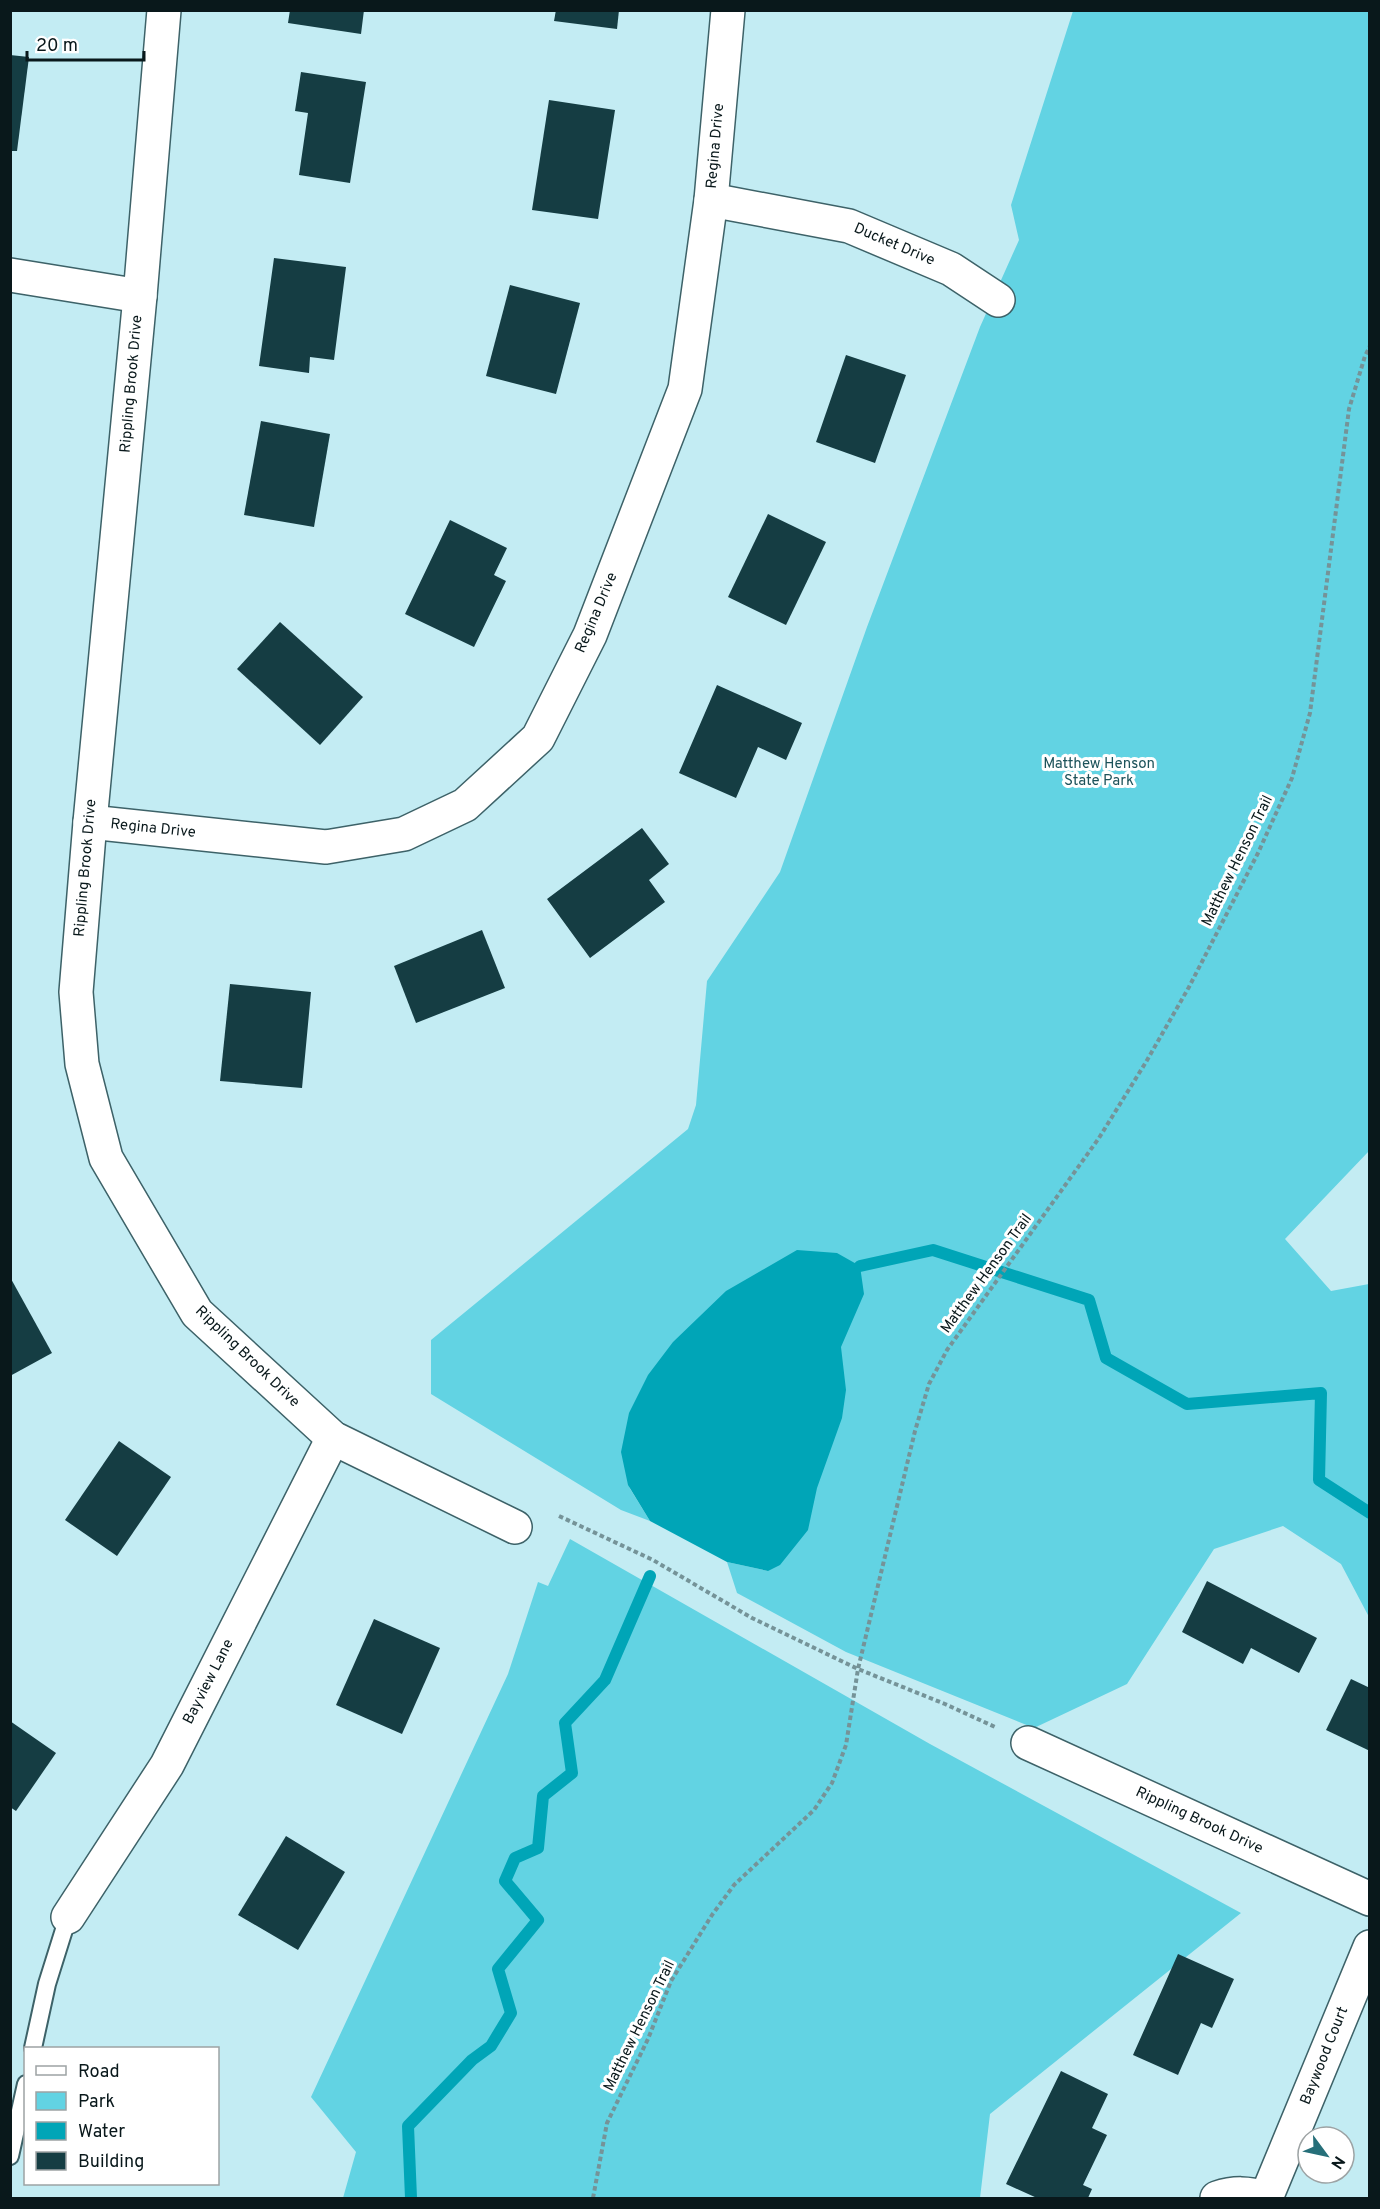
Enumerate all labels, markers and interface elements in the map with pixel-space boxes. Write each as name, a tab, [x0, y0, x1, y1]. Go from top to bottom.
scale bar	[27, 24, 144, 62]
text: 20 m	[36, 35, 78, 58]
street label: Regina Drive	[703, 102, 729, 190]
street label: Ducket Drive	[851, 219, 937, 271]
street label: Rippling Brook Drive	[117, 314, 147, 454]
street label: Regina Drive	[572, 570, 622, 656]
park label: Matthew Henson State Park	[1043, 755, 1155, 791]
street label: Matthew Henson Trail	[1198, 792, 1278, 930]
street label: Rippling Brook Drive	[71, 798, 101, 938]
street label: Regina Drive	[109, 815, 197, 843]
street label: Matthew Henson Trail	[937, 1210, 1037, 1338]
street label: Rippling Brook Drive	[191, 1302, 303, 1412]
street label: Bayview Lane	[179, 1636, 239, 1728]
street label: Rippling Brook Drive	[1132, 1783, 1266, 1859]
street label: Matthew Henson Trail	[600, 1957, 680, 2095]
street label: Baywood Court	[1297, 2004, 1353, 2108]
legend	[24, 2047, 219, 2185]
text: Road	[78, 2061, 120, 2084]
text: Park	[78, 2091, 115, 2114]
text: Water	[78, 2121, 125, 2144]
north arrow	[1296, 2125, 1356, 2185]
text: Building	[78, 2151, 144, 2174]
text: N	[1325, 2152, 1348, 2172]

